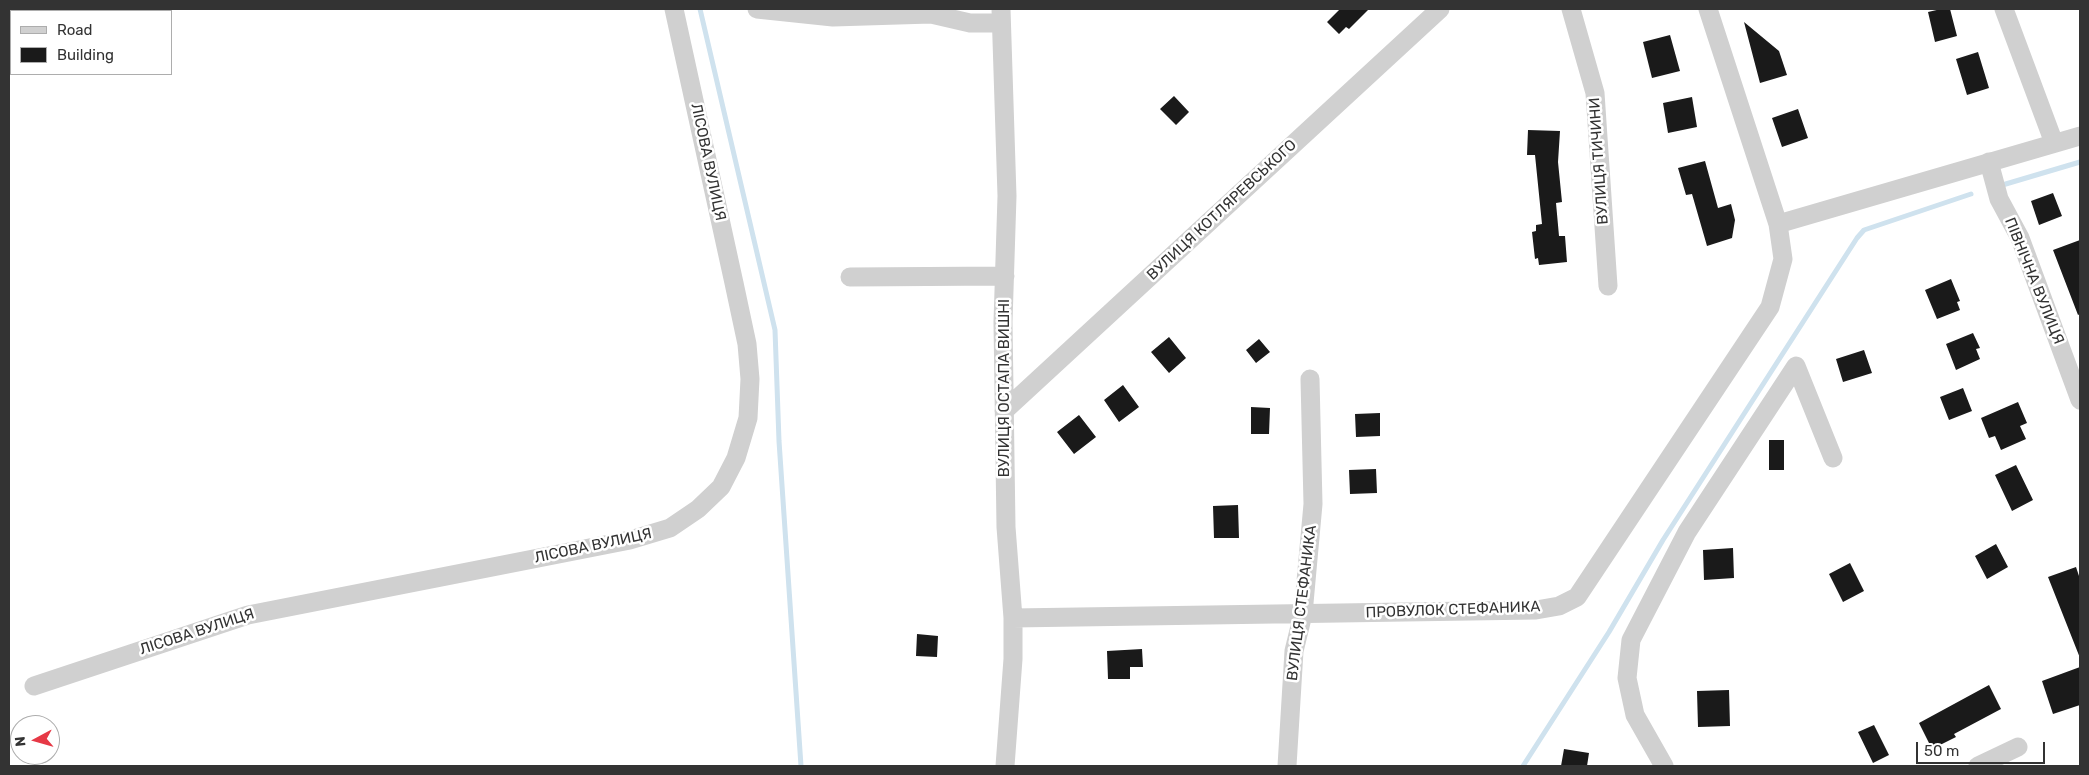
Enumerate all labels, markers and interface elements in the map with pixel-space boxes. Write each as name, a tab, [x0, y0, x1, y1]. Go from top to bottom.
legend	[10, 10, 172, 75]
text: Road	[57, 21, 93, 39]
text: Building	[57, 46, 114, 64]
street label: ВУЛИЦЯ ТИЧИНИ	[1586, 97, 1612, 225]
street label: ЛІСОВА ВУЛИЦЯ	[687, 102, 729, 222]
street label: ВУЛИЦЯ КОТЛЯРЕВСЬКОГО	[1144, 136, 1300, 284]
street label: ПІВНІЧНА ВУЛИЦЯ	[2000, 215, 2068, 347]
street label: ВУЛИЦЯ ОСТАПА ВИШНІ	[996, 299, 1014, 477]
street label: ВУЛИЦЯ СТЕФАНИКА	[1284, 524, 1320, 682]
street label: ЛІСОВА ВУЛИЦЯ	[533, 525, 653, 567]
street label: ПРОВУЛОК СТЕФАНИКА	[1365, 598, 1541, 622]
street label: ЛІСОВА ВУЛИЦЯ	[137, 605, 257, 659]
north arrow	[10, 715, 60, 765]
scale bar	[1919, 732, 2048, 764]
text: N	[12, 736, 30, 747]
text: 50 m	[1924, 742, 1959, 760]

